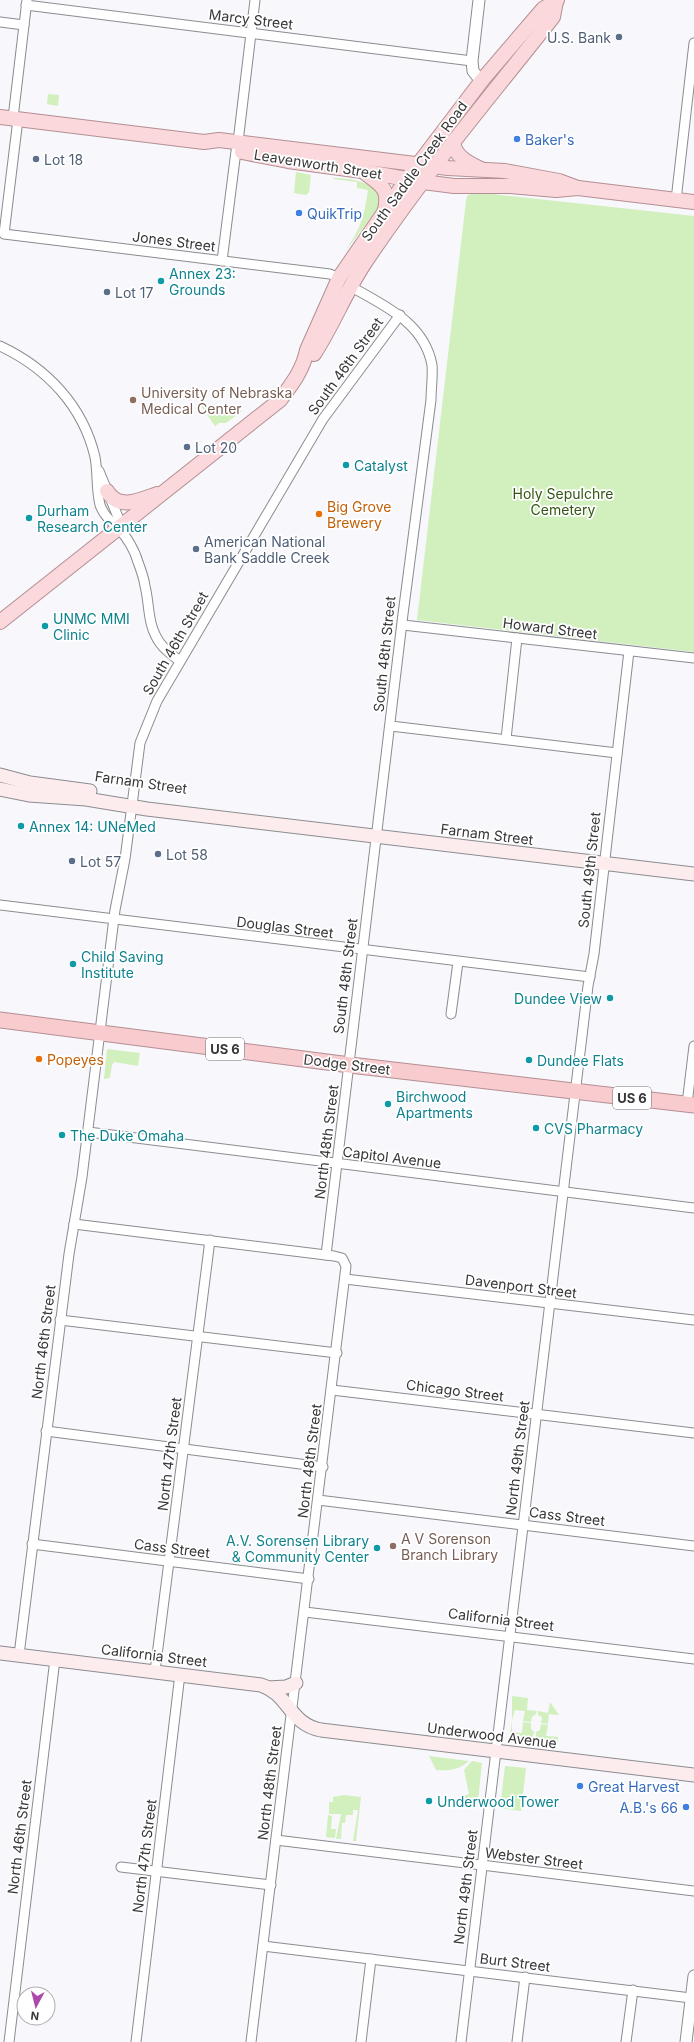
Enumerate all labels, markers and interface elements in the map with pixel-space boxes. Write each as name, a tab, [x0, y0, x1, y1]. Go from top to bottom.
street label: Marcy Street	[208, 5, 294, 33]
place label: U.S. Bank	[547, 29, 611, 46]
marker: U.S. Bank	[614, 32, 624, 42]
street label: South Saddle Creek Road	[357, 98, 471, 244]
place label: Baker's	[525, 131, 574, 148]
marker: Baker's	[512, 134, 522, 144]
street label: Leavenworth Street	[253, 145, 384, 183]
place label: Lot 18	[44, 151, 83, 168]
marker: Lot 18	[31, 154, 41, 164]
place label: QuikTrip	[307, 205, 362, 222]
marker: QuikTrip	[294, 208, 304, 218]
street label: Jones Street	[131, 227, 217, 255]
place label: Annex 23: Grounds	[169, 265, 236, 298]
marker: Annex 23: Grounds	[156, 276, 166, 286]
place label: Lot 17	[115, 284, 154, 301]
marker: Lot 17	[102, 287, 112, 297]
street label: South 46th Street	[304, 314, 386, 418]
place label: University of Nebraska Medical Center	[141, 384, 292, 417]
marker: University of Nebraska Medical Center	[128, 395, 138, 405]
place label: Lot 20	[195, 439, 237, 456]
marker: Lot 20	[182, 442, 192, 452]
place label: Catalyst	[354, 457, 408, 474]
marker: Catalyst	[341, 460, 351, 470]
park label: Holy Sepulchre Cemetery	[513, 485, 613, 518]
place label: Big Grove Brewery	[327, 498, 391, 531]
place label: Durham Research Center	[37, 502, 147, 535]
marker: Big Grove Brewery	[314, 509, 324, 519]
marker: Durham Research Center	[24, 513, 34, 523]
place label: American National Bank Saddle Creek	[204, 533, 330, 566]
marker: American National Bank Saddle Creek	[191, 544, 201, 554]
street label: South 46th Street	[139, 588, 212, 698]
street label: South 48th Street	[369, 595, 399, 713]
place label: UNMC MMI Clinic	[53, 610, 130, 643]
street label: Howard Street	[502, 614, 599, 642]
marker: UNMC MMI Clinic	[40, 621, 50, 631]
street label: Farnam Street	[94, 767, 189, 797]
street label: South 49th Street	[574, 811, 604, 929]
place label: Annex 14: UNeMed	[29, 818, 156, 835]
street label: Farnam Street	[440, 820, 535, 848]
marker: Annex 14: UNeMed	[16, 821, 26, 831]
place label: Lot 58	[166, 846, 208, 863]
marker: Lot 58	[153, 849, 163, 859]
place label: Lot 57	[80, 853, 121, 870]
marker: Lot 57	[67, 856, 77, 866]
street label: Douglas Street	[236, 913, 335, 941]
street label: South 48th Street	[329, 917, 361, 1035]
place label: Child Saving Institute	[81, 948, 164, 981]
marker: Child Saving Institute	[68, 959, 78, 969]
place label: Dundee View	[514, 990, 602, 1007]
marker: Dundee View	[605, 993, 615, 1003]
road number: US 6	[206, 1038, 244, 1060]
street label: Dodge Street	[303, 1050, 392, 1078]
place label: Popeyes	[47, 1051, 104, 1068]
place label: Dundee Flats	[537, 1052, 624, 1069]
marker: Popeyes	[34, 1054, 44, 1064]
marker: Dundee Flats	[524, 1055, 534, 1065]
street label: North 48th Street	[311, 1083, 342, 1200]
road number: US 6	[613, 1087, 651, 1109]
place label: Birchwood Apartments	[396, 1088, 473, 1121]
marker: Birchwood Apartments	[383, 1099, 393, 1109]
place label: CVS Pharmacy	[544, 1120, 643, 1137]
marker: CVS Pharmacy	[531, 1123, 541, 1133]
place label: The Duke Omaha	[70, 1127, 184, 1144]
marker: The Duke Omaha	[57, 1130, 67, 1140]
street label: Capitol Avenue	[342, 1143, 442, 1171]
street label: Davenport Street	[464, 1271, 578, 1301]
street label: North 46th Street	[28, 1283, 59, 1400]
street label: Chicago Street	[405, 1376, 505, 1404]
street label: North 47th Street	[154, 1396, 184, 1512]
street label: North 49th Street	[502, 1399, 533, 1516]
street label: North 48th Street	[294, 1402, 325, 1519]
street label: Cass Street	[528, 1503, 606, 1529]
place label: A V Sorenson Branch Library	[401, 1530, 498, 1563]
place label: A.V. Sorensen Library & Community Center	[226, 1532, 369, 1565]
street label: Cass Street	[133, 1535, 211, 1561]
marker: A V Sorenson Branch Library	[388, 1541, 398, 1551]
marker: A.V. Sorensen Library & Community Center	[372, 1543, 382, 1553]
street label: California Street	[447, 1604, 555, 1634]
street label: California Street	[100, 1640, 208, 1670]
street label: Underwood Avenue	[426, 1719, 558, 1751]
street label: North 48th Street	[254, 1724, 285, 1841]
street label: North 46th Street	[4, 1778, 35, 1895]
place label: Great Harvest	[588, 1778, 680, 1795]
marker: Great Harvest	[575, 1781, 585, 1791]
place label: Underwood Tower	[437, 1793, 559, 1810]
marker: Underwood Tower	[424, 1796, 434, 1806]
street label: North 47th Street	[129, 1798, 159, 1914]
place label: A.B.'s 66	[619, 1799, 678, 1816]
marker: A.B.'s 66	[681, 1802, 691, 1812]
street label: North 49th Street	[450, 1828, 481, 1945]
street label: Webster Street	[484, 1844, 584, 1872]
street label: Burt Street	[479, 1949, 552, 1975]
north arrow	[16, 1986, 56, 2026]
text: N	[30, 2008, 40, 2023]

